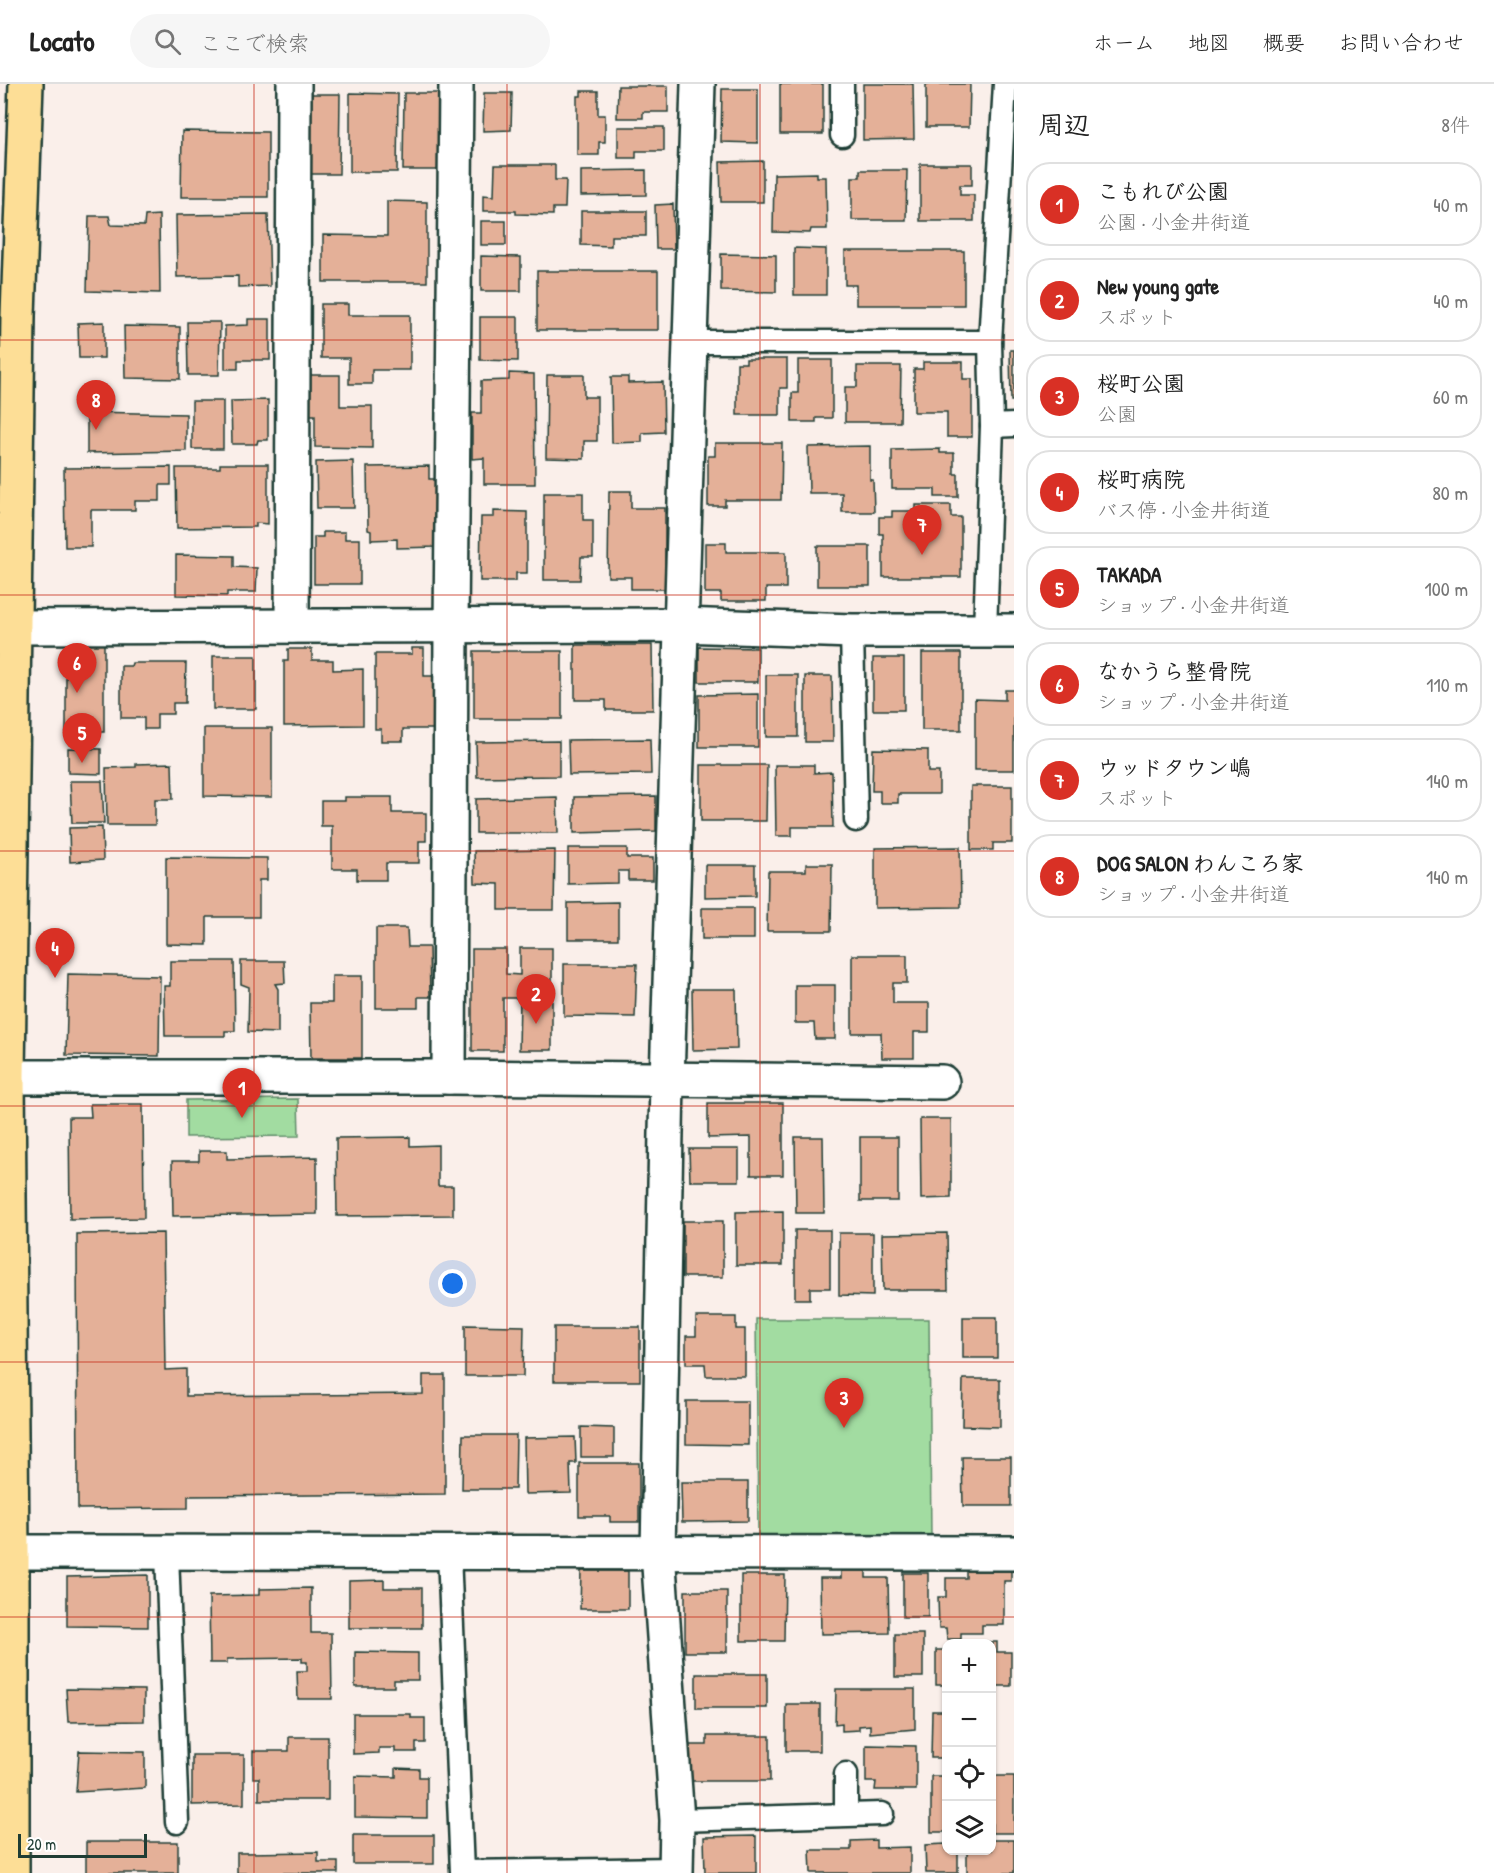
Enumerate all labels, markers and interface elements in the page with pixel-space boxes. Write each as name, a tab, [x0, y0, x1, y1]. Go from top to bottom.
search box	[130, 14, 550, 68]
text: Locato	[30, 22, 94, 60]
icon: search	[151, 25, 184, 58]
text: ここで検索	[199, 28, 309, 58]
text: ホーム	[1093, 28, 1155, 57]
text: 地図	[1188, 28, 1230, 57]
text: 概要	[1263, 28, 1305, 57]
text: お問い合わせ	[1338, 28, 1464, 57]
text: 周辺	[1038, 107, 1090, 142]
text: 8件	[1441, 111, 1470, 138]
text: こもれび公園	[1097, 176, 1229, 206]
text: 1	[1056, 191, 1063, 218]
text: 40 m	[1433, 191, 1468, 218]
text: 公園 · 小金井街道	[1097, 208, 1250, 235]
text: New young gate	[1097, 271, 1219, 301]
text: 2	[1055, 287, 1064, 314]
text: 40 m	[1433, 287, 1468, 314]
text: スポット	[1097, 303, 1177, 330]
text: 桜町公園	[1097, 368, 1185, 398]
pin: 8	[76, 380, 116, 430]
text: 3	[1055, 383, 1064, 410]
text: 60 m	[1433, 383, 1468, 410]
text: 公園	[1097, 400, 1137, 427]
text: 桜町病院	[1097, 464, 1185, 494]
text: 4	[1056, 479, 1063, 506]
text: 80 m	[1432, 479, 1468, 506]
text: バス停 · 小金井街道	[1097, 496, 1270, 523]
pin: 7	[902, 506, 942, 555]
text: TAKADA	[1097, 559, 1161, 589]
text: 5	[1055, 575, 1064, 602]
text: 100 m	[1425, 575, 1468, 602]
text: ショップ · 小金井街道	[1097, 591, 1289, 618]
pin: 6	[58, 644, 97, 693]
text: なかうら整骨院	[1097, 656, 1251, 686]
text: 6	[1056, 671, 1063, 698]
text: 110 m	[1426, 671, 1468, 698]
text: ショップ · 小金井街道	[1097, 688, 1289, 715]
pin: 5	[62, 714, 101, 763]
text: ウッドタウン嶋	[1097, 752, 1251, 782]
text: 7	[1055, 767, 1064, 794]
text: 140 m	[1426, 767, 1468, 794]
text: スポット	[1097, 784, 1177, 811]
text: DOG SALON わんころ家	[1097, 848, 1303, 878]
text: 8	[1055, 863, 1064, 890]
text: 140 m	[1426, 863, 1468, 890]
text: ショップ · 小金井街道	[1097, 880, 1289, 907]
pin: 4	[36, 928, 74, 978]
pin: 2	[516, 974, 556, 1024]
pin: 1	[222, 1068, 262, 1118]
your location	[438, 1269, 467, 1298]
pin: 3	[824, 1378, 864, 1428]
map controls	[942, 1639, 996, 1855]
button: +	[942, 1639, 996, 1693]
button: −	[942, 1693, 996, 1747]
button: locate	[942, 1747, 996, 1801]
button: layers	[942, 1801, 996, 1855]
scale bar	[18, 1831, 147, 1858]
text: 20 m	[27, 1833, 56, 1855]

